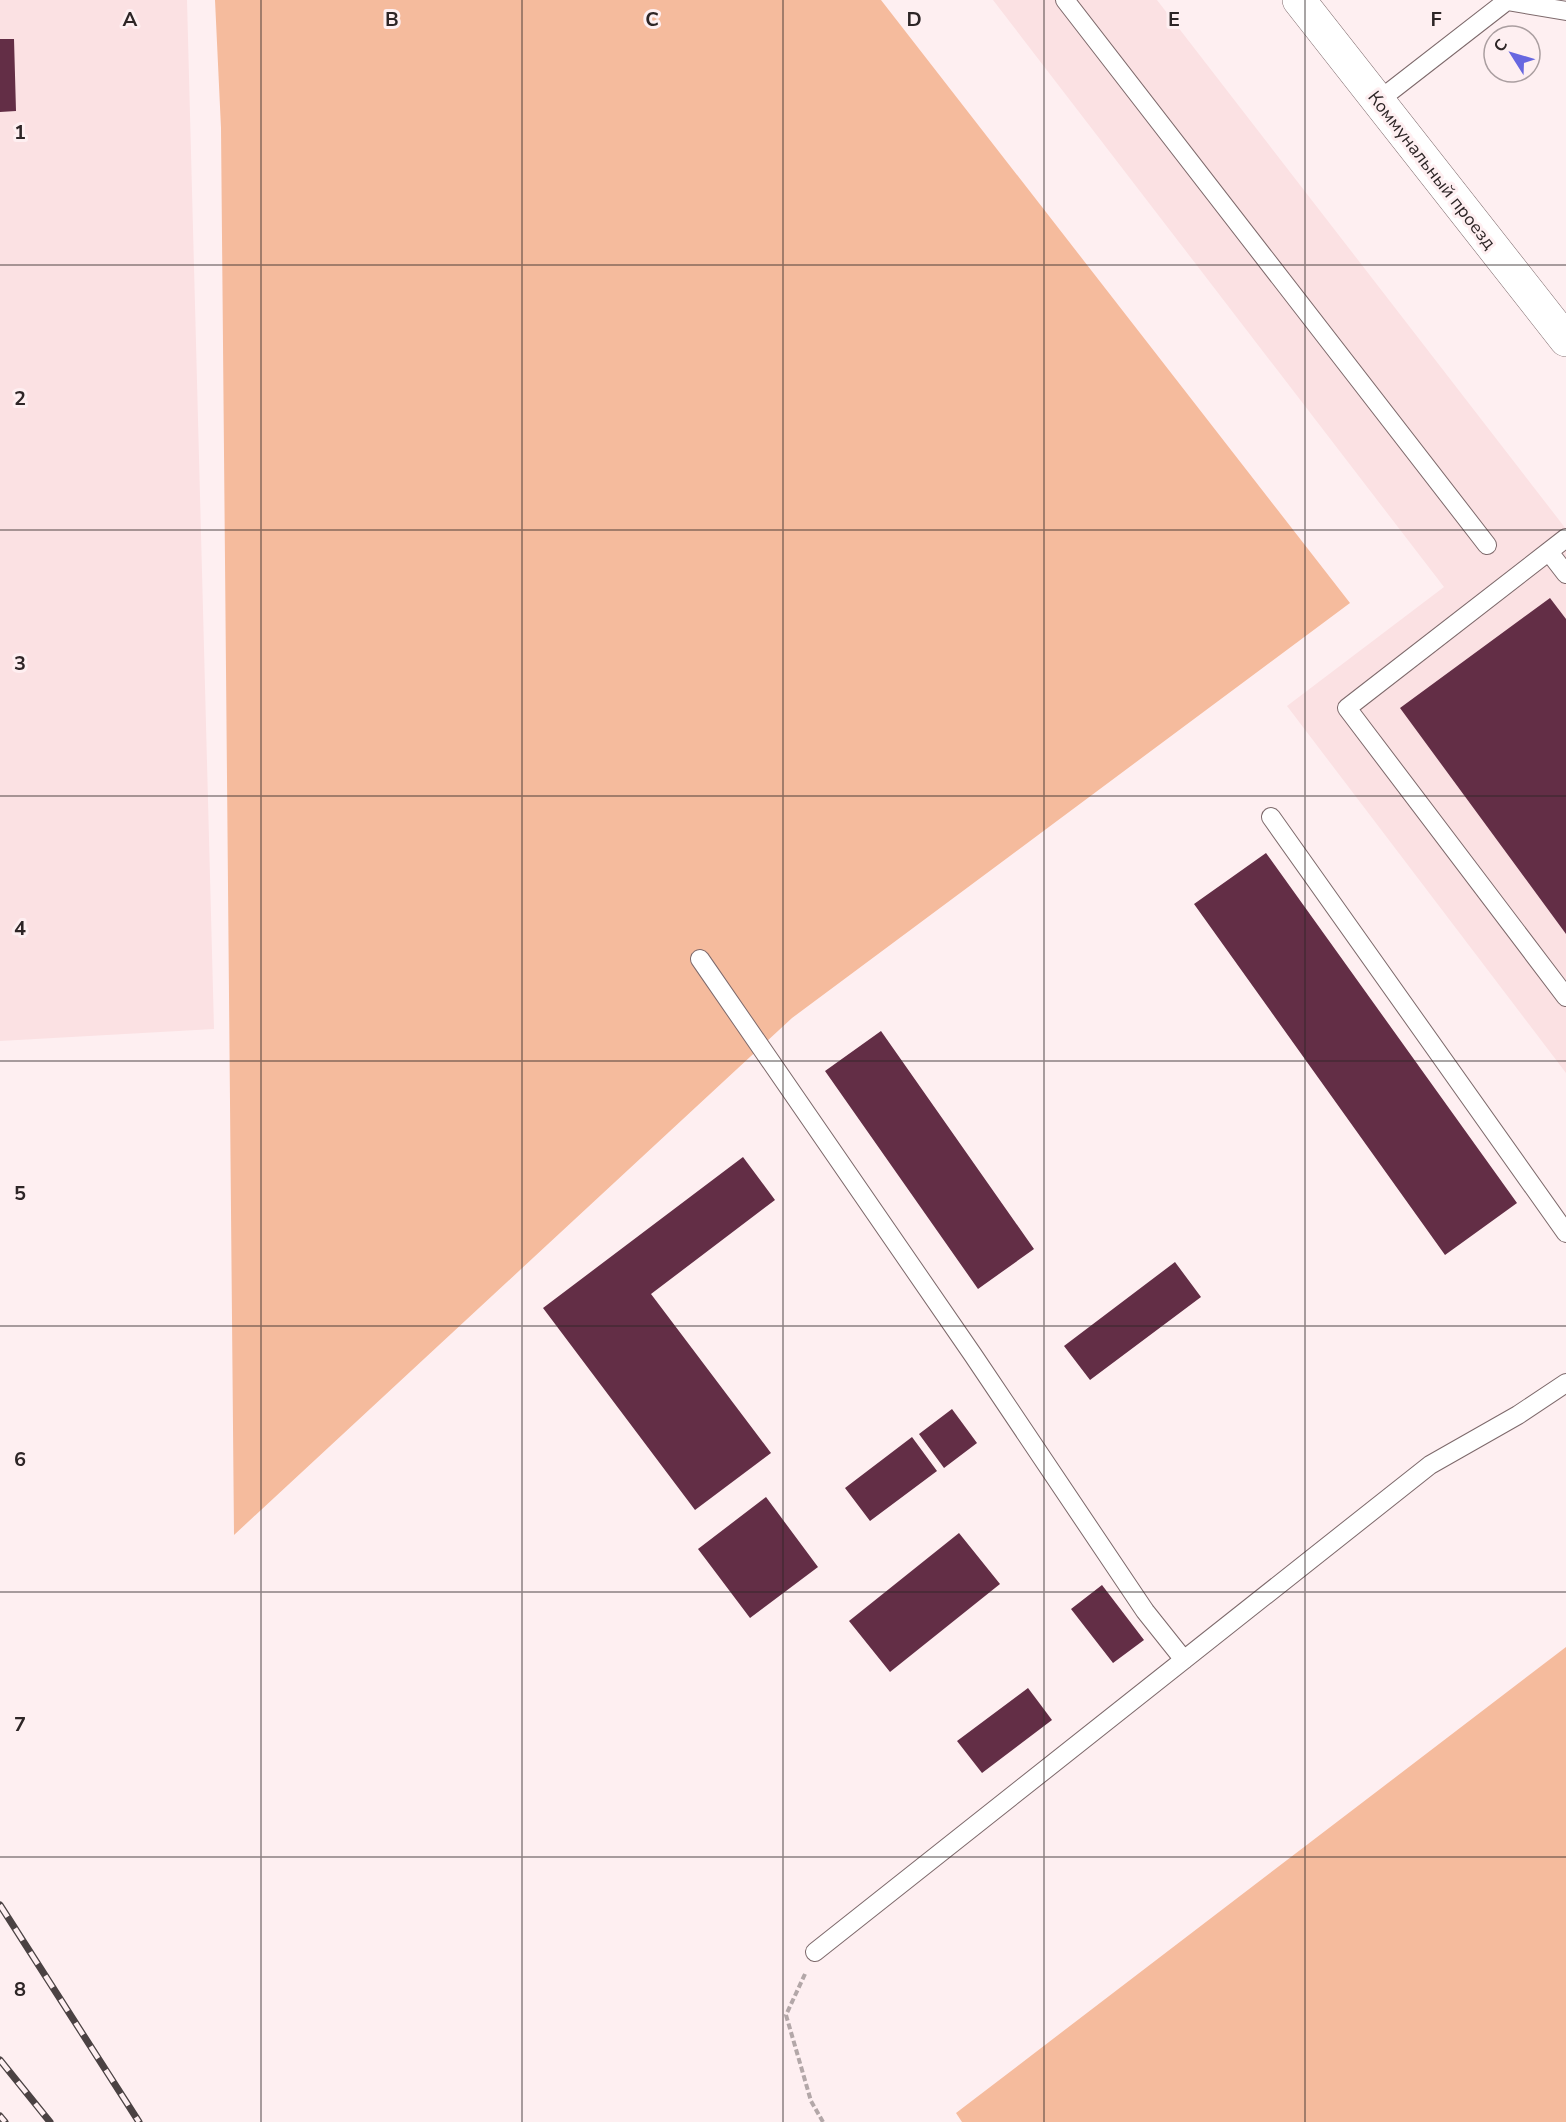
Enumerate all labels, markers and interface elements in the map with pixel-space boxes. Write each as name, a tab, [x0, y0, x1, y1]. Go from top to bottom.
text: A	[123, 6, 138, 33]
text: B	[385, 6, 399, 33]
text: C	[645, 6, 659, 33]
text: D	[906, 6, 922, 33]
text: E	[1168, 6, 1180, 33]
text: F	[1430, 6, 1442, 33]
north arrow	[1482, 24, 1542, 84]
text: С	[1489, 35, 1513, 57]
street label: Коммунальный проезд	[1363, 86, 1502, 254]
text: 1	[14, 119, 26, 146]
text: 2	[14, 385, 26, 412]
text: 3	[14, 650, 26, 677]
text: 4	[14, 915, 26, 942]
text: 5	[14, 1180, 26, 1207]
text: 6	[14, 1446, 26, 1473]
text: 7	[14, 1711, 26, 1738]
text: 8	[14, 1976, 26, 2003]

